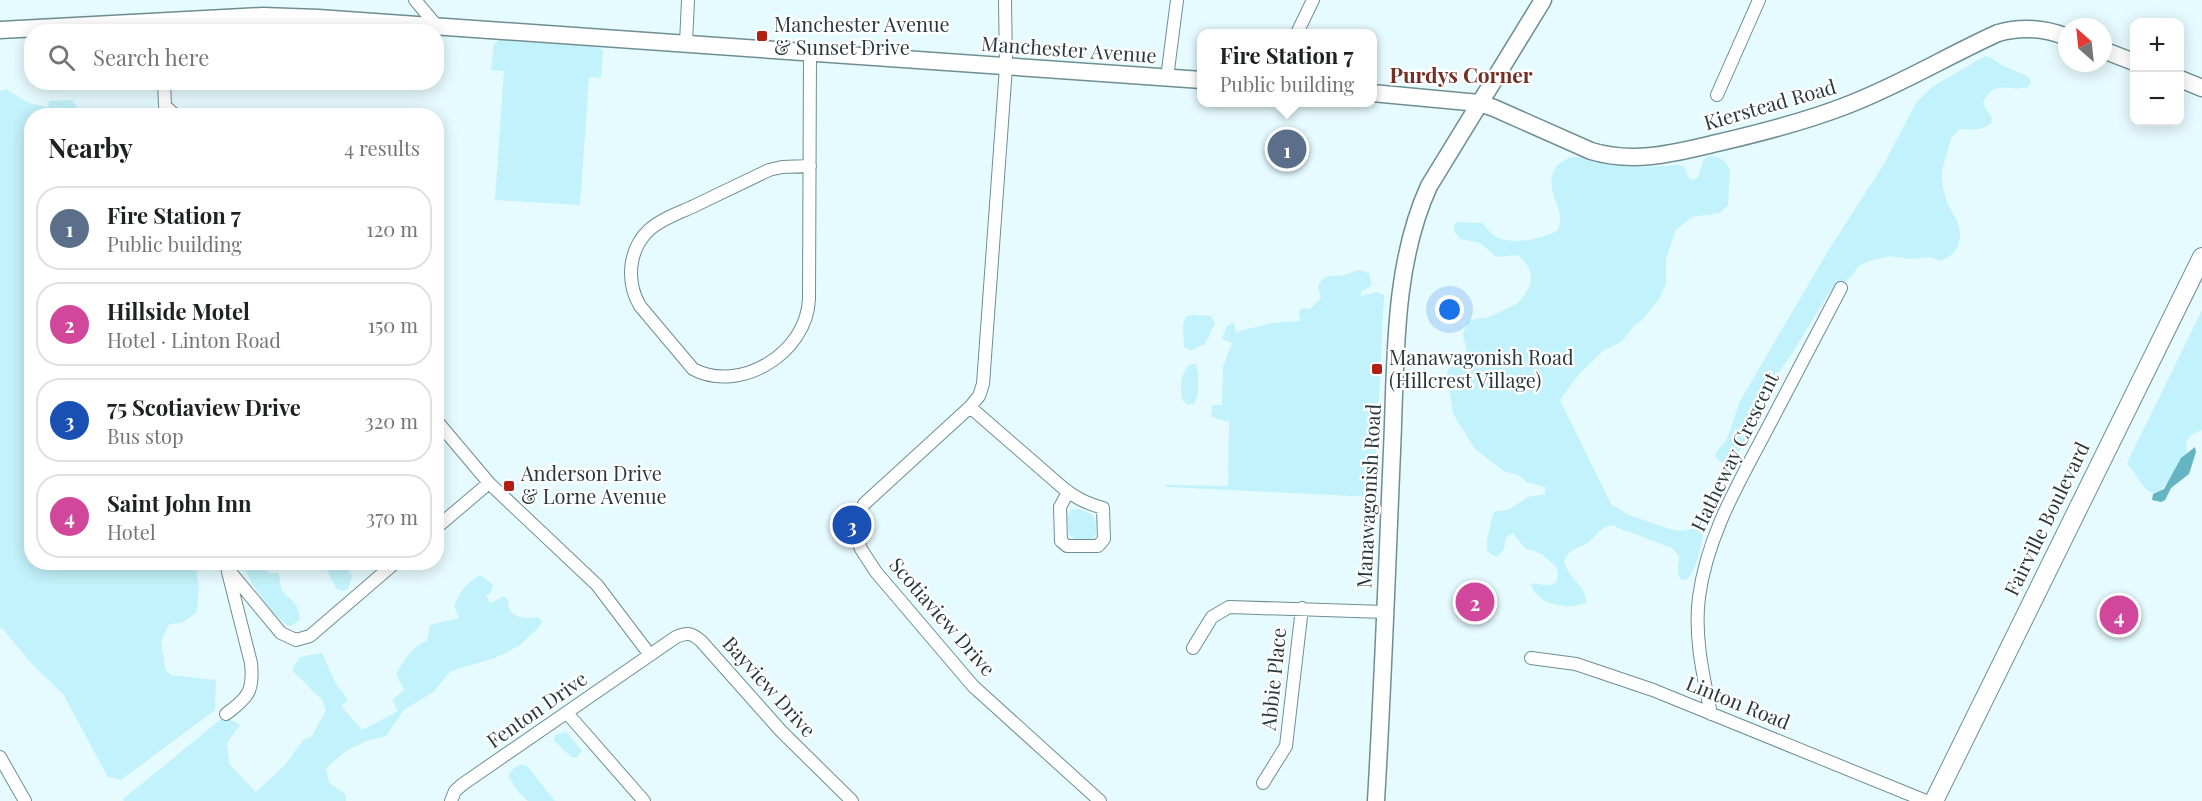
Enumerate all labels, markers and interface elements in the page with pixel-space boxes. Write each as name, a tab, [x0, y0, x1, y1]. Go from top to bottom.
place label: Manchester Avenue & Sunset Drive	[774, 10, 950, 60]
north arrow	[2058, 18, 2112, 72]
map controls	[2130, 18, 2184, 126]
button: +	[2130, 18, 2184, 72]
search box	[24, 24, 444, 90]
marker: Manchester Avenue & Sunset Drive	[755, 29, 769, 43]
street label: Manchester Avenue	[981, 29, 1158, 68]
popup	[1197, 29, 1377, 107]
text: Fire Station 7	[1220, 40, 1354, 70]
icon: search	[45, 41, 78, 74]
text: Search here	[93, 42, 209, 72]
district label: Purdys Corner	[1389, 60, 1533, 88]
text: Public building	[1220, 70, 1354, 97]
street label: Kierstead Road	[1700, 72, 1839, 135]
button: −	[2130, 72, 2184, 126]
pin: 1	[1268, 126, 1306, 172]
text: Nearby	[48, 130, 133, 165]
text: 4 results	[344, 134, 420, 161]
text: Fire Station 7	[107, 200, 241, 230]
text: 1	[66, 215, 73, 242]
text: 120 m	[366, 215, 418, 242]
text: Public building	[107, 230, 242, 257]
your location	[1435, 295, 1464, 324]
text: Hillside Motel	[107, 296, 250, 326]
text: 2	[64, 311, 75, 338]
text: 150 m	[368, 311, 418, 338]
text: Hotel · Linton Road	[107, 326, 281, 353]
place label: Manawagonish Road (Hillcrest Village)	[1389, 343, 1574, 393]
marker: Manawagonish Road (Hillcrest Village)	[1370, 362, 1384, 376]
street label: Hatheway Crescent	[1683, 367, 1784, 535]
text: 75 Scotiaview Drive	[107, 392, 301, 422]
street label: Manawagonish Road	[1349, 403, 1386, 589]
text: 3	[65, 407, 74, 434]
text: 320 m	[365, 407, 418, 434]
text: Bus stop	[107, 422, 184, 449]
street label: Fairville Boulevard	[1997, 437, 2095, 600]
place label: Anderson Drive & Lorne Avenue	[520, 459, 667, 509]
marker: Anderson Drive & Lorne Avenue	[502, 479, 516, 493]
text: Saint John Inn	[107, 488, 252, 518]
pin: 3	[832, 502, 872, 548]
text: 4	[64, 503, 75, 530]
text: 370 m	[366, 503, 418, 530]
text: Hotel	[107, 518, 156, 545]
street label: Scotiaview Drive	[884, 551, 1002, 681]
pin: 2	[1456, 580, 1494, 624]
pin: 4	[2100, 592, 2138, 638]
street label: Abbie Place	[1254, 626, 1291, 733]
street label: Bayview Drive	[718, 630, 823, 742]
street label: Fenton Drive	[481, 664, 592, 753]
street label: Linton Road	[1682, 668, 1795, 735]

